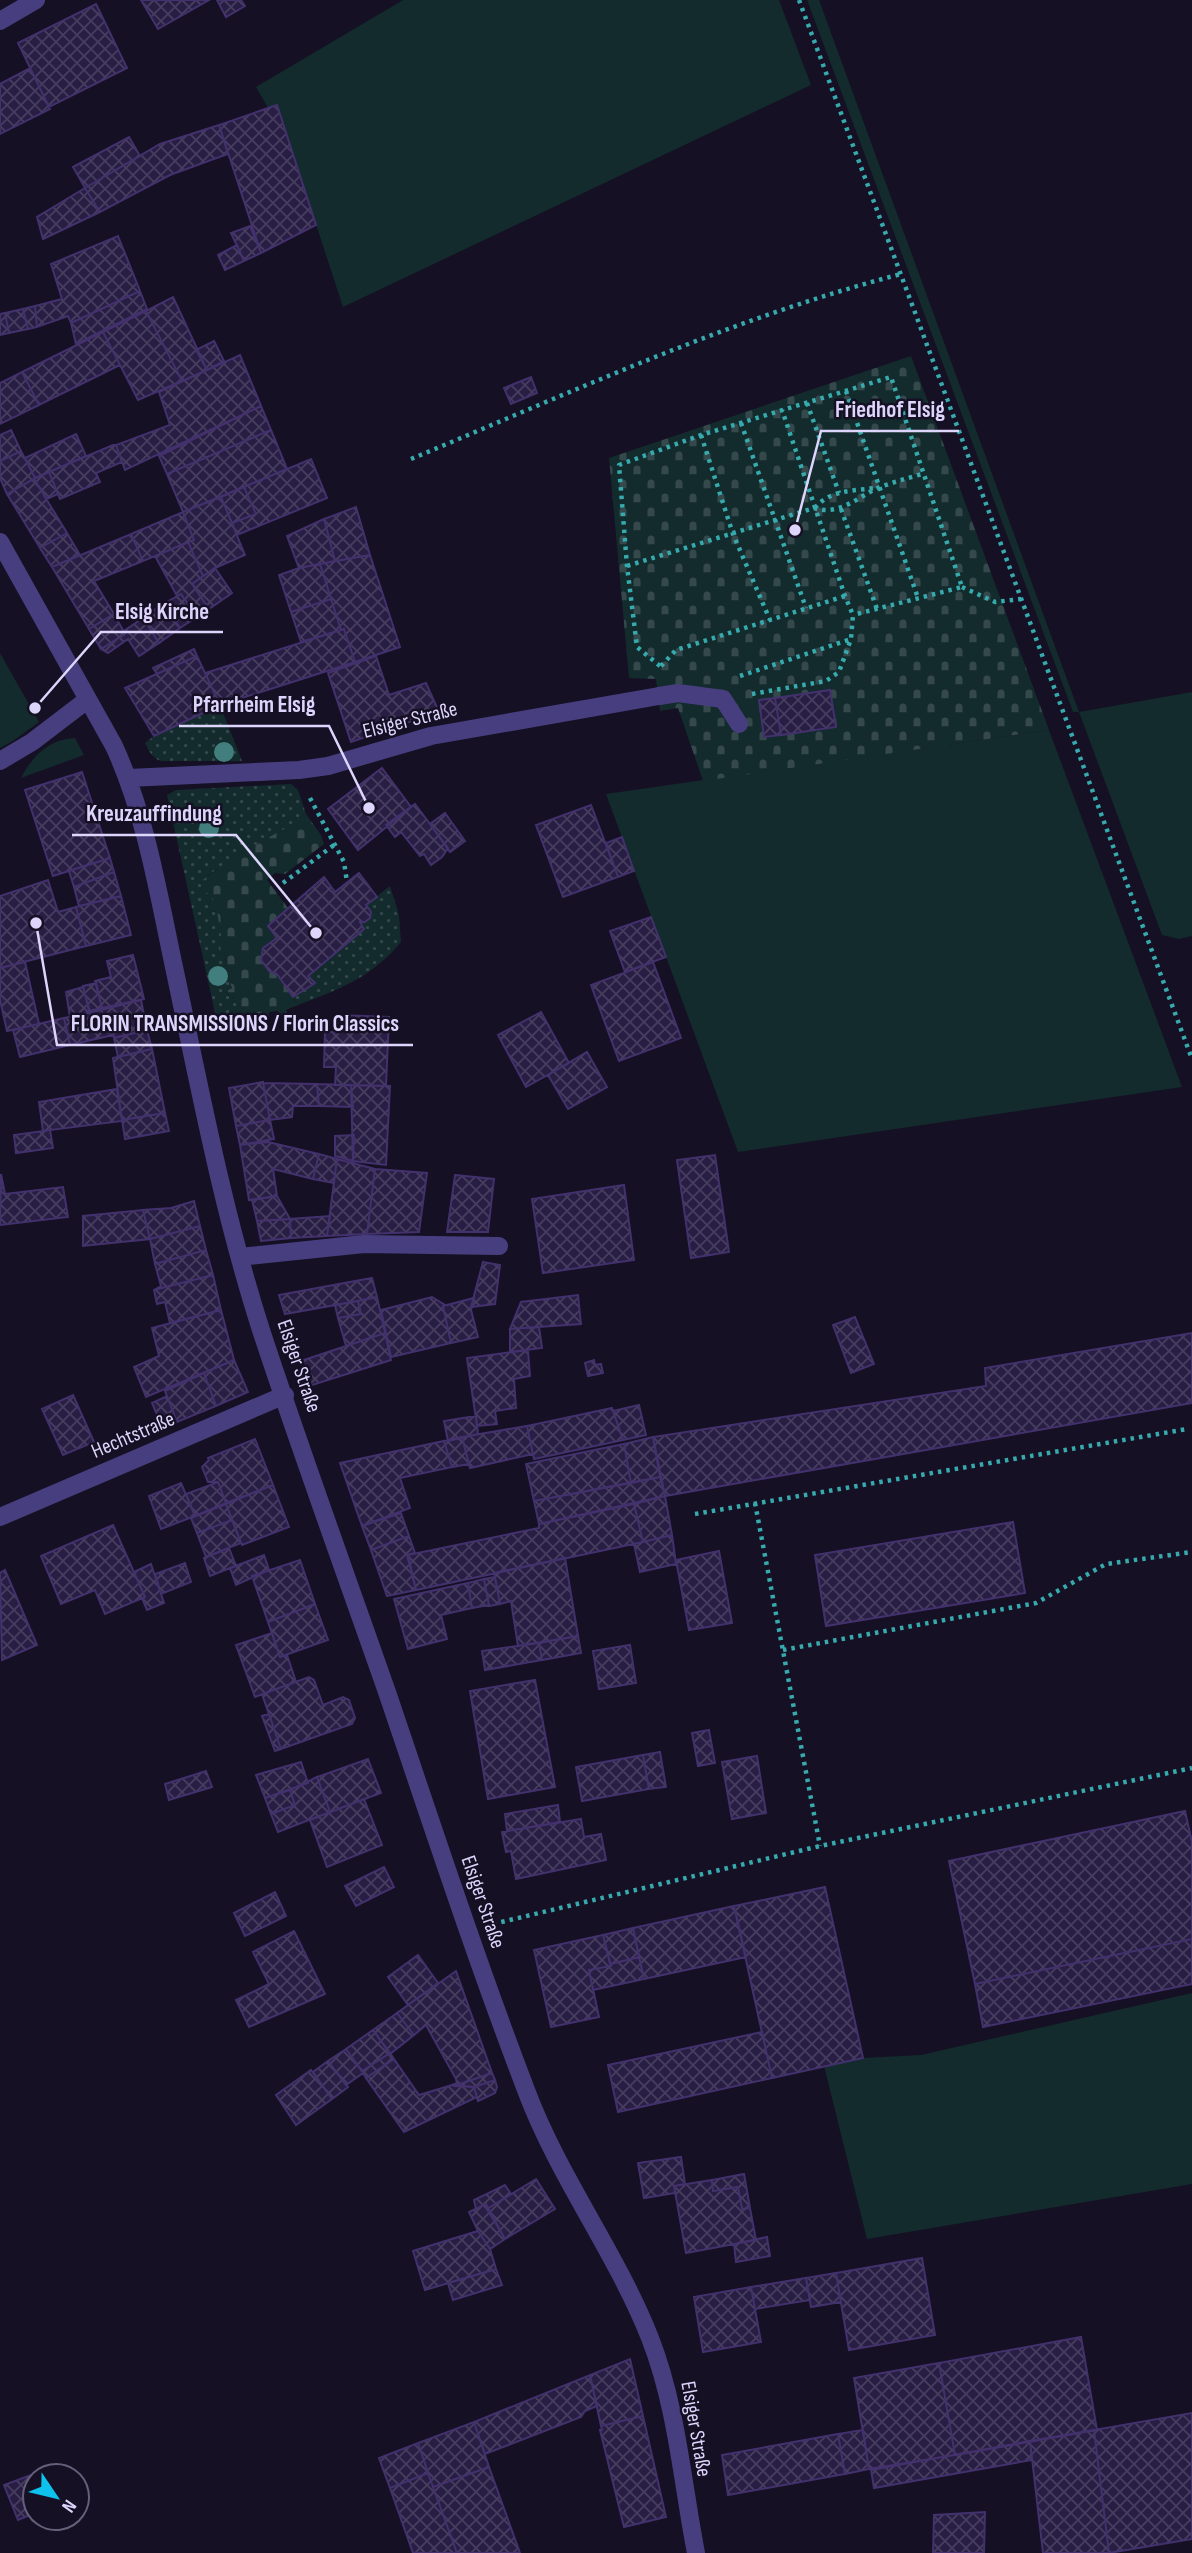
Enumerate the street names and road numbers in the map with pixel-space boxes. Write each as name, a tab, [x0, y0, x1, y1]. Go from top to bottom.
street label: Elsiger Straße	[360, 696, 460, 744]
street label: Elsiger Straße	[271, 1316, 327, 1416]
street label: Hechtstraße	[88, 1406, 178, 1464]
street label: Elsiger Straße	[455, 1852, 511, 1952]
street label: Elsiger Straße	[675, 2379, 717, 2479]

